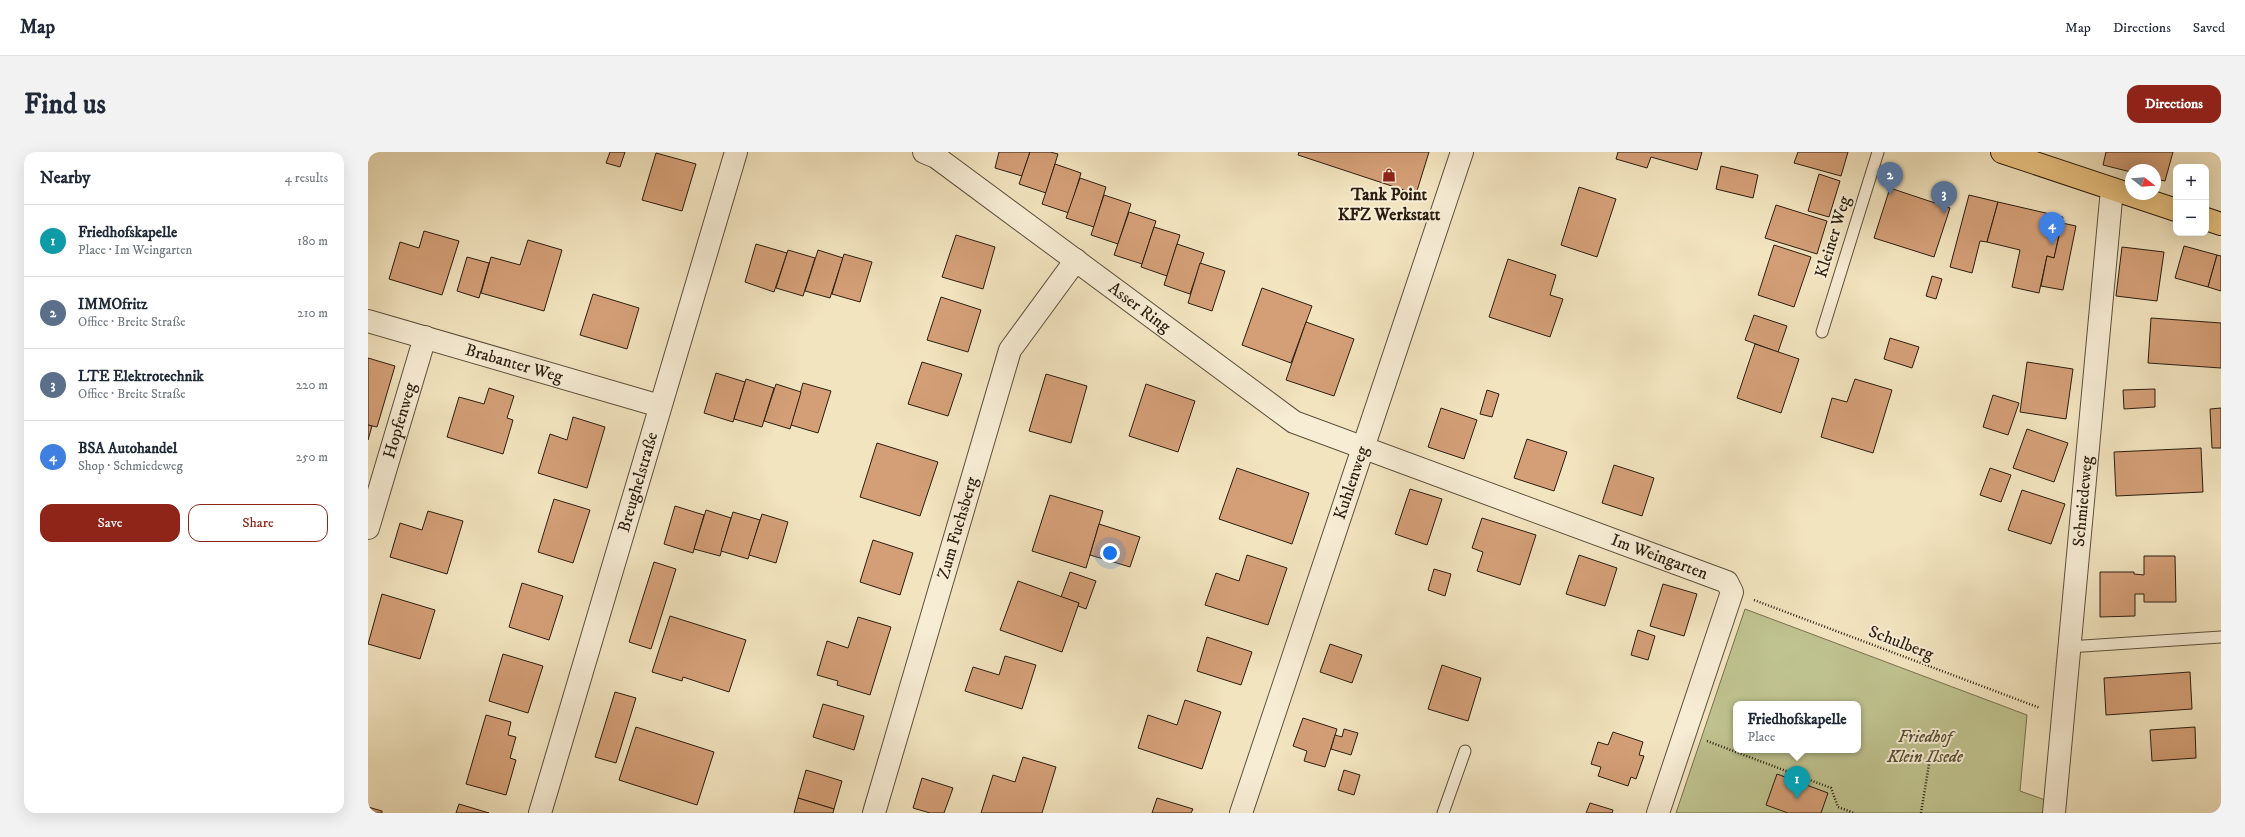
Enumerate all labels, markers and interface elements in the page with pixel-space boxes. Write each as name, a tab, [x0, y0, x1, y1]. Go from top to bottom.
text: Map	[20, 16, 55, 39]
text: Map	[2065, 19, 2091, 37]
text: Directions	[2113, 19, 2171, 37]
text: Saved	[2193, 19, 2225, 37]
button: Directions	[2127, 85, 2221, 123]
text: Find us	[24, 87, 106, 122]
pin: 2	[1877, 162, 1903, 195]
north arrow	[2125, 164, 2161, 200]
map controls	[2173, 164, 2209, 236]
button: +	[2173, 164, 2209, 200]
text: Nearby	[40, 167, 90, 189]
shop icon: Tank Point KFZ Werkstatt	[1381, 167, 1397, 183]
text: 4 results	[285, 170, 328, 186]
pin: 3	[1931, 181, 1957, 214]
place label: Tank Point KFZ Werkstatt	[1338, 184, 1441, 226]
street label: Kleiner Weg	[1810, 193, 1856, 281]
button: −	[2173, 200, 2209, 236]
pin: 4	[2039, 212, 2065, 245]
text: Friedhofskapelle	[78, 223, 177, 242]
text: 1	[51, 233, 55, 249]
text: 180 m	[297, 233, 328, 249]
text: Place · Im Weingarten	[78, 242, 192, 258]
street label: Asser Ring	[1104, 277, 1175, 338]
text: IMMOfritz	[78, 295, 148, 314]
text: 2	[50, 305, 56, 321]
text: 210 m	[297, 305, 328, 321]
text: Office · Breite Straße	[78, 314, 186, 330]
street label: Brabanter Weg	[462, 339, 566, 388]
text: LTE Elektrotechnik	[78, 367, 204, 386]
text: 3	[51, 377, 55, 393]
text: 220 m	[296, 377, 328, 393]
street label: Hopfenweg	[378, 379, 422, 461]
text: Office · Breite Straße	[78, 386, 186, 402]
street label: Breughelstraße	[613, 429, 663, 535]
text: BSA Autohandel	[78, 439, 177, 458]
street label: Kuhlenweg	[1329, 443, 1374, 523]
text: 4	[49, 449, 57, 465]
text: 250 m	[296, 449, 328, 465]
street label: Schmiedeweg	[2068, 454, 2098, 548]
text: Shop · Schmiedeweg	[78, 458, 183, 474]
street label: Zum Fuchsberg	[932, 474, 983, 582]
button: Save	[40, 504, 180, 542]
button: Share	[188, 504, 328, 542]
street label: Im Weingarten	[1608, 529, 1711, 585]
your location	[1100, 543, 1120, 563]
street label: Schulberg	[1865, 621, 1937, 666]
popup	[1733, 701, 1861, 753]
text: Friedhofskapelle	[1747, 710, 1847, 729]
park label: Friedhof Klein Ilsede	[1886, 726, 1964, 768]
text: Place	[1747, 729, 1775, 745]
pin: 1	[1784, 766, 1810, 799]

